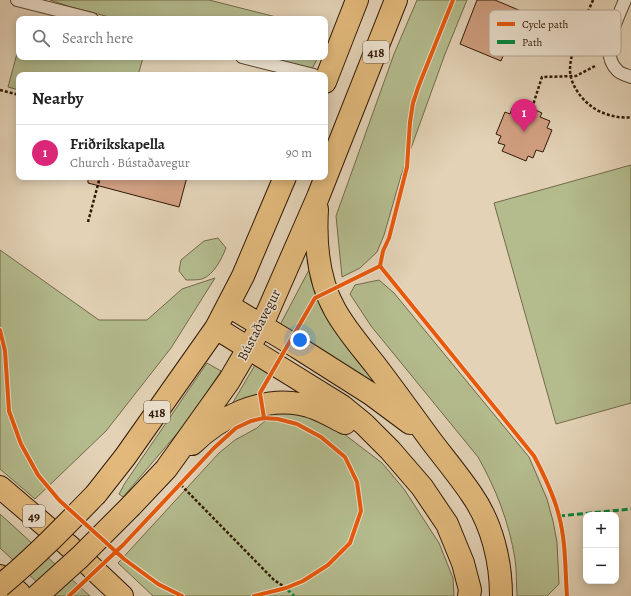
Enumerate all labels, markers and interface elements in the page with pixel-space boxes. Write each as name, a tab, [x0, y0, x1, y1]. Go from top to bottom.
legend	[489, 10, 621, 56]
search box	[16, 16, 328, 60]
text: Cycle path	[522, 17, 569, 32]
icon: search	[30, 27, 52, 49]
text: Search here	[62, 28, 133, 48]
text: Path	[522, 35, 543, 50]
road number: 418	[363, 41, 389, 63]
text: Nearby	[32, 87, 83, 110]
pin: 1	[511, 99, 537, 132]
text: Friðrikskapella	[70, 134, 165, 154]
text: 1	[43, 144, 47, 161]
text: 90 m	[286, 144, 312, 161]
text: Church · Bústaðavegur	[70, 154, 190, 171]
street label: Bústaðavegur	[233, 285, 285, 364]
your location	[290, 330, 310, 350]
road number: 418	[144, 401, 170, 423]
road number: 49	[23, 505, 45, 527]
map controls	[583, 512, 619, 584]
button: +	[583, 512, 619, 548]
button: −	[583, 548, 619, 584]

